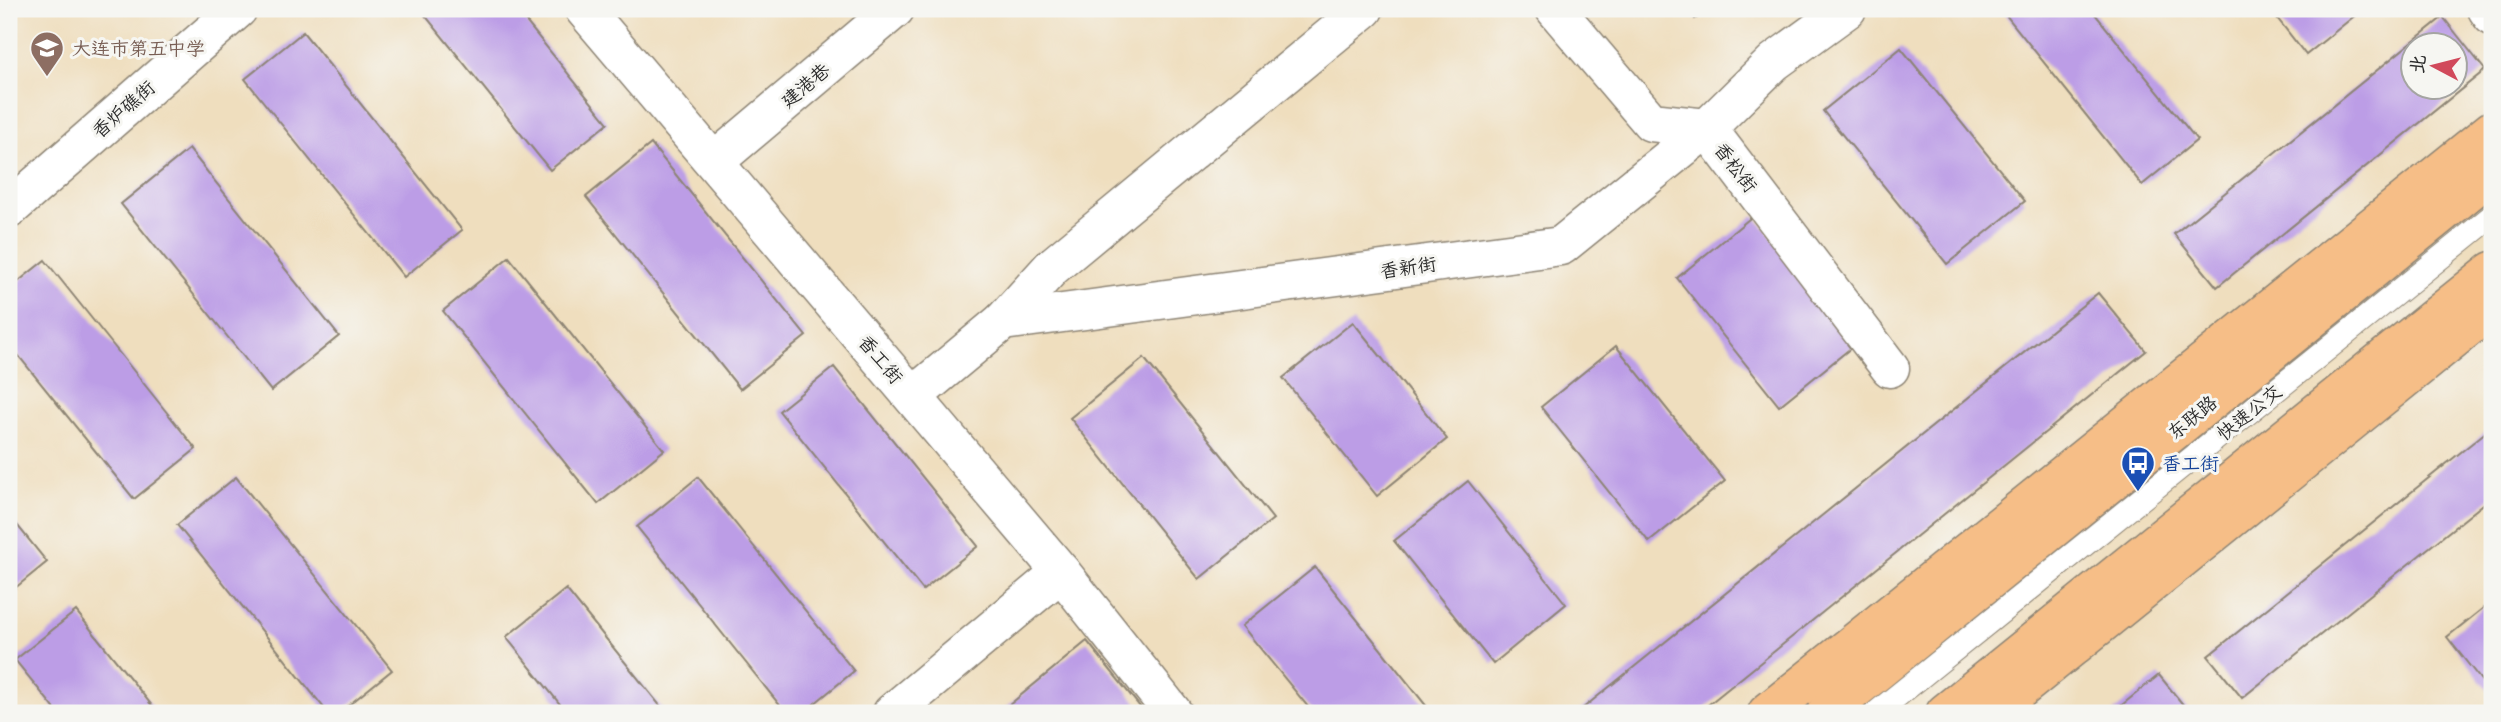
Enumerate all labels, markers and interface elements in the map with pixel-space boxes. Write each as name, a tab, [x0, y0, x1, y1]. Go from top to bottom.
school or university icon: 大连市第五中学	[28, 29, 66, 78]
north arrow	[2400, 32, 2470, 102]
place label: 大连市第五中学	[72, 38, 205, 61]
text: 北	[2406, 53, 2431, 75]
street label: 建港巷	[777, 59, 835, 113]
street label: 香炉礁街	[88, 77, 160, 144]
street label: 香松街	[1708, 138, 1761, 198]
street label: 香新街	[1378, 253, 1438, 284]
street label: 香工街	[853, 331, 907, 389]
street label: 快速公交	[2213, 380, 2287, 446]
street label: 东联路	[2164, 391, 2222, 445]
bus stop icon: 香工街	[2119, 444, 2157, 493]
place label: 香工街	[2162, 453, 2219, 476]

